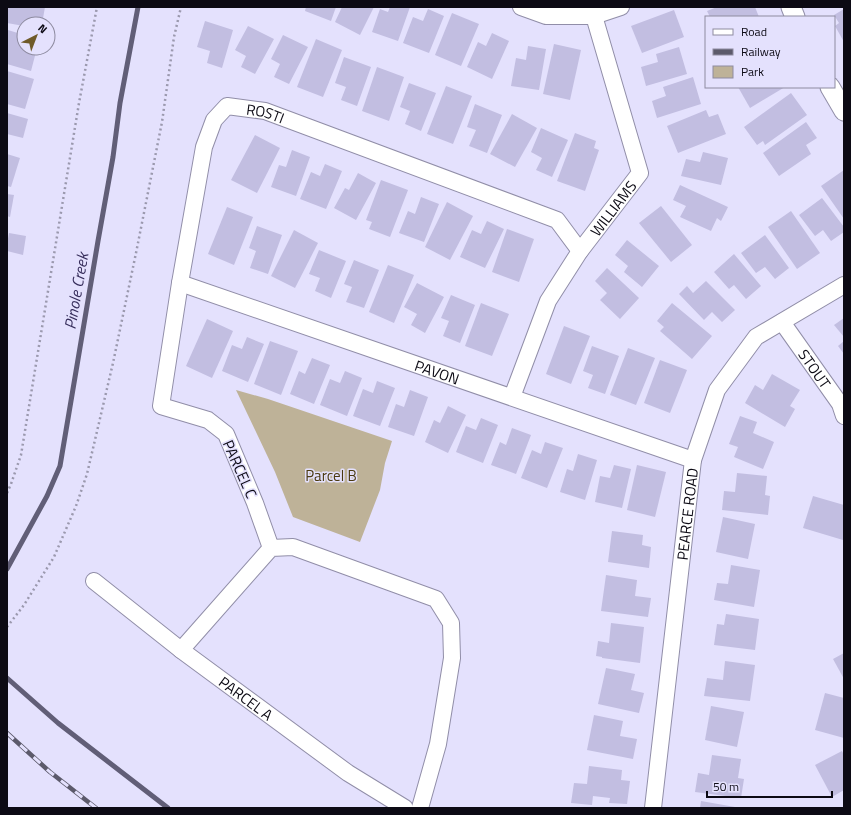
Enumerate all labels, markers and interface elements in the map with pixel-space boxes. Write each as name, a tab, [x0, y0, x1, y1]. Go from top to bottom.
north arrow	[16, 16, 56, 56]
legend	[705, 16, 835, 88]
text: N	[35, 20, 51, 37]
text: Road	[741, 22, 767, 41]
text: Railway	[741, 42, 781, 61]
text: Park	[741, 62, 764, 81]
street label: ROSTI	[245, 97, 288, 129]
street label: WILLIAMS	[584, 175, 642, 241]
water label: Pinole Creek	[57, 249, 95, 331]
street label: STOUT	[793, 344, 837, 393]
street label: PAVON	[412, 353, 462, 390]
street label: PARCEL C	[217, 436, 263, 502]
park label: Parcel B	[305, 464, 357, 487]
street label: PEARCE ROAD	[670, 467, 704, 561]
street label: PARCEL A	[214, 670, 278, 726]
scale bar	[707, 773, 832, 799]
text: 50 m	[713, 777, 739, 796]

